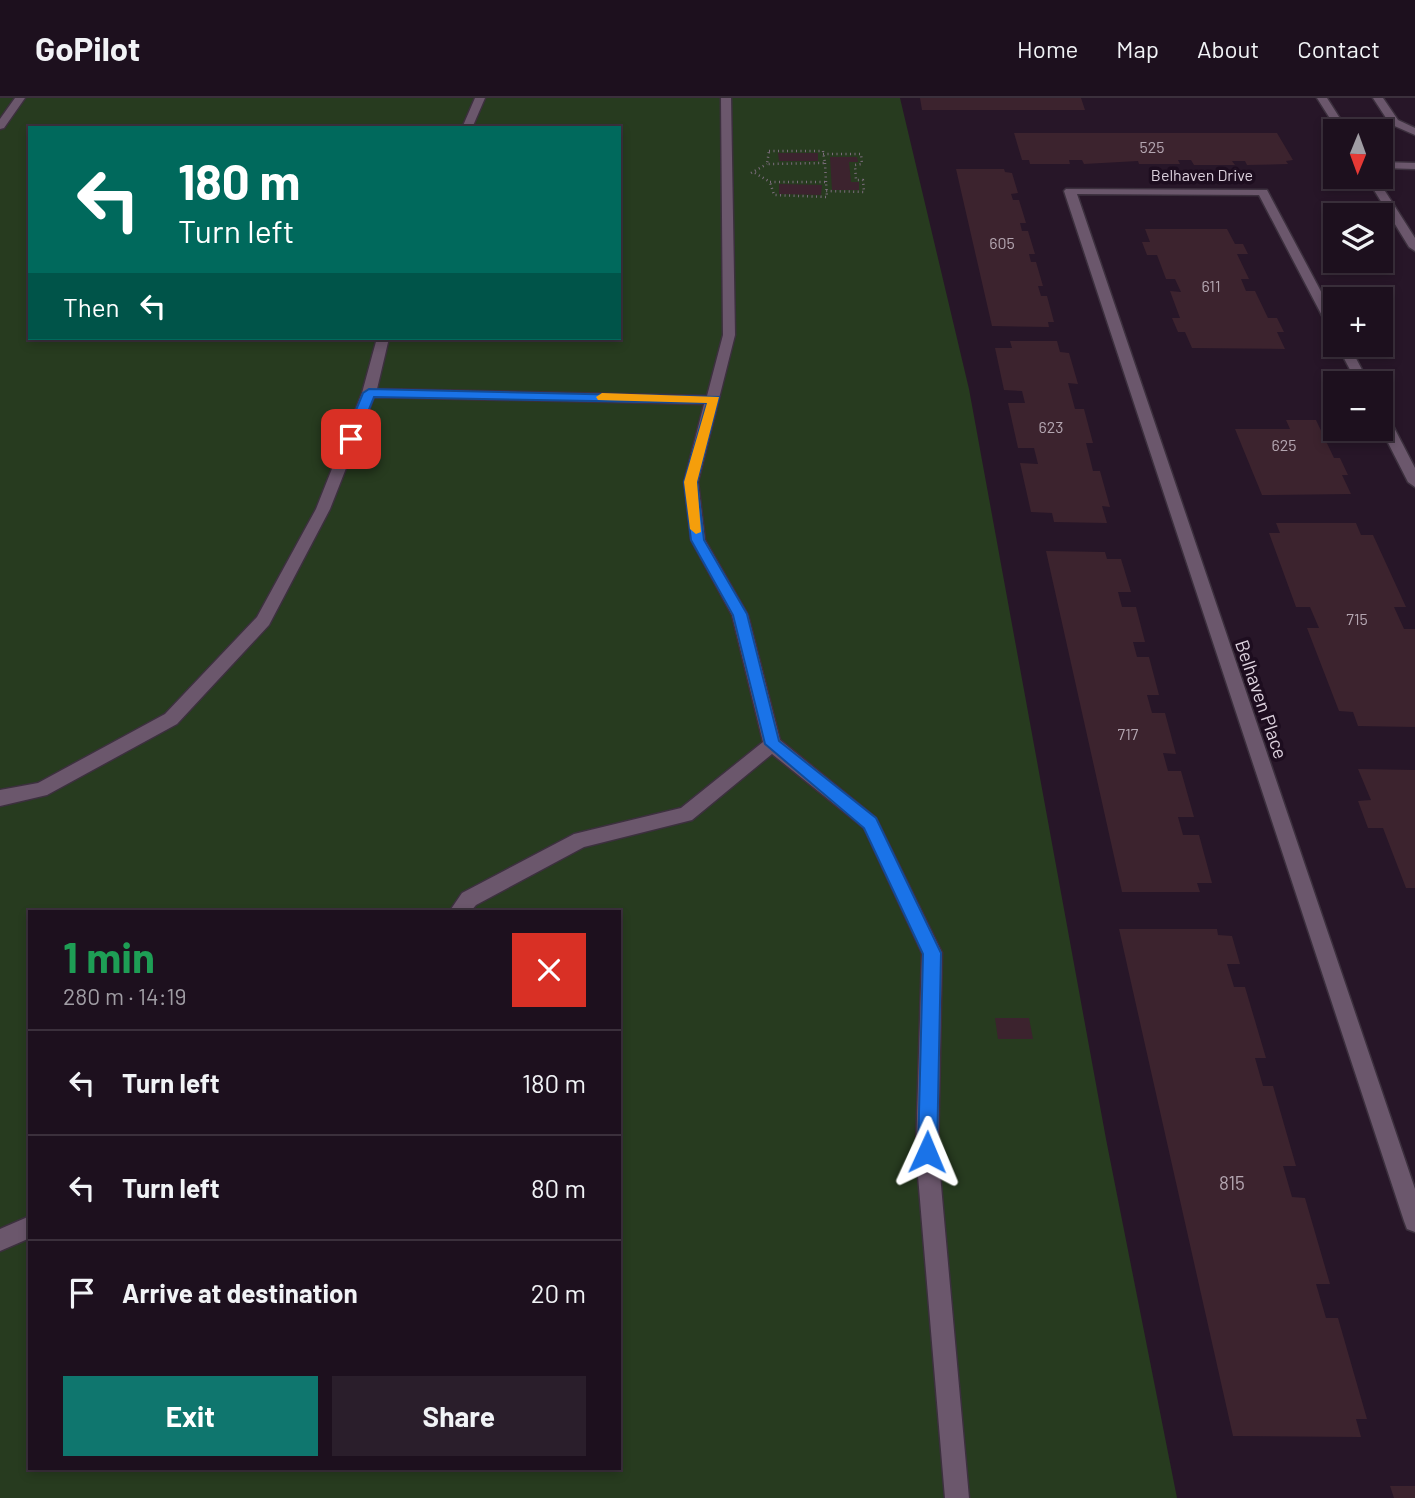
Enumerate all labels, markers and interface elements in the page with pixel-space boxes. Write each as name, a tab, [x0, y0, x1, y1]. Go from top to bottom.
text: GoPilot	[35, 28, 140, 68]
text: Home	[1017, 34, 1078, 63]
text: Map	[1116, 34, 1159, 63]
text: About	[1197, 34, 1259, 63]
text: Contact	[1297, 34, 1380, 63]
north arrow	[1323, 119, 1393, 189]
map controls	[1323, 119, 1393, 441]
house number: 525	[1139, 137, 1165, 156]
text: 180 m	[178, 151, 301, 210]
icon: left	[63, 154, 154, 245]
street label: Belhaven Drive	[1151, 165, 1253, 184]
button: layers	[1323, 203, 1393, 273]
text: Turn left	[178, 211, 295, 249]
house number: 605	[989, 233, 1015, 252]
house number: 611	[1201, 276, 1221, 295]
icon: left	[134, 287, 172, 325]
button: +	[1323, 287, 1393, 357]
text: Then	[63, 291, 120, 322]
button: −	[1323, 371, 1393, 441]
pin	[321, 409, 381, 469]
house number: 623	[1039, 417, 1063, 436]
icon: arrive	[332, 420, 370, 458]
house number: 625	[1271, 435, 1297, 454]
house number: 715	[1346, 609, 1368, 628]
street label: Belhaven Place	[1231, 636, 1293, 762]
house number: 717	[1118, 724, 1139, 743]
text: 1 min	[63, 931, 155, 981]
button: close	[512, 933, 586, 1007]
text: 280 m · 14:19	[63, 982, 187, 1010]
icon: left	[63, 1064, 101, 1102]
text: Turn left	[122, 1067, 220, 1098]
text: 180 m	[522, 1067, 586, 1098]
position arrow	[890, 1115, 964, 1189]
icon: left	[63, 1169, 101, 1207]
house number: 815	[1219, 1171, 1245, 1194]
text: Turn left	[122, 1172, 220, 1203]
text: 80 m	[531, 1172, 586, 1203]
icon: arrive	[63, 1274, 101, 1312]
text: Arrive at destination	[122, 1277, 358, 1308]
text: 20 m	[531, 1277, 586, 1308]
button: Exit	[63, 1376, 318, 1456]
button: Share	[332, 1376, 586, 1456]

